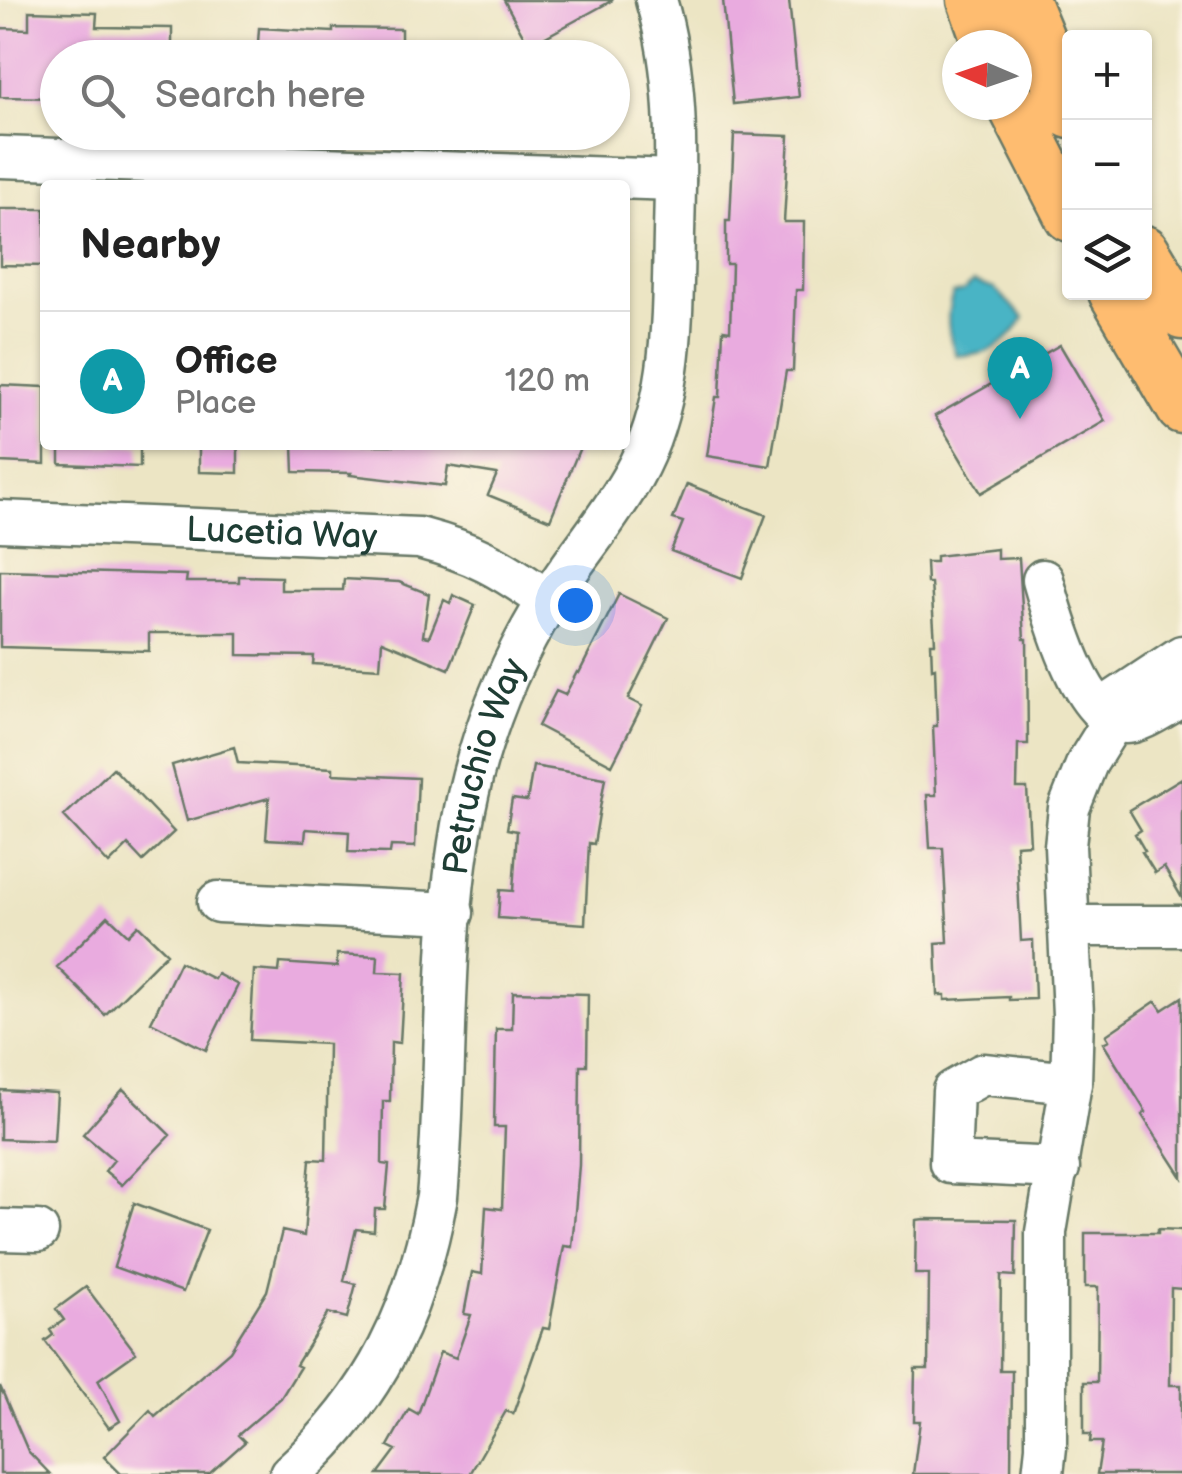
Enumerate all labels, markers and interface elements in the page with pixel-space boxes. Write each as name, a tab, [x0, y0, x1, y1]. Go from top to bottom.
north arrow	[942, 30, 1032, 120]
map controls	[1062, 30, 1152, 300]
button: +	[1062, 30, 1152, 120]
search box	[40, 40, 630, 150]
icon: search	[75, 68, 130, 123]
text: Search here	[155, 73, 366, 118]
button: −	[1062, 120, 1152, 210]
button: layers	[1062, 210, 1152, 300]
text: Nearby	[80, 220, 220, 271]
pin: A	[988, 336, 1052, 419]
text: Office	[175, 339, 278, 384]
text: A	[103, 362, 122, 401]
text: 120 m	[505, 362, 590, 401]
text: Place	[175, 384, 256, 423]
street label: Lucetia Way	[185, 509, 378, 559]
your location	[550, 580, 601, 631]
street label: Petruchio Way	[435, 651, 536, 877]

